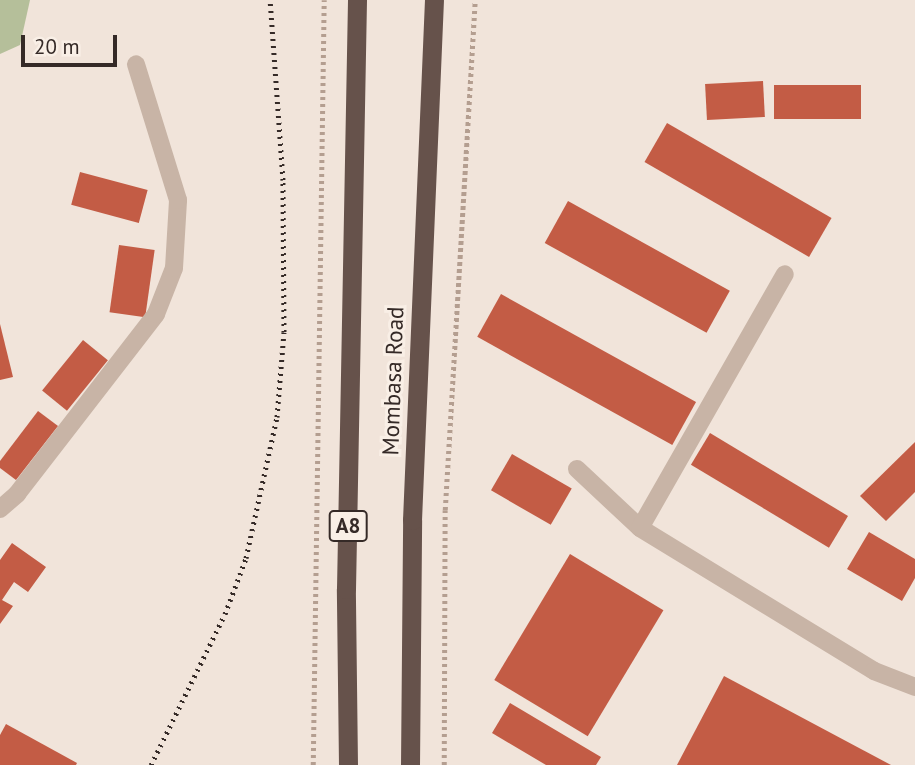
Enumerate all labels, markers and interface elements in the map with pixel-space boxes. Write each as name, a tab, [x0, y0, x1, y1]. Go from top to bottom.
scale bar	[24, 21, 121, 65]
text: 20 m	[34, 33, 80, 60]
street label: Mombasa Road	[377, 306, 409, 456]
road number: A8	[327, 508, 369, 544]

